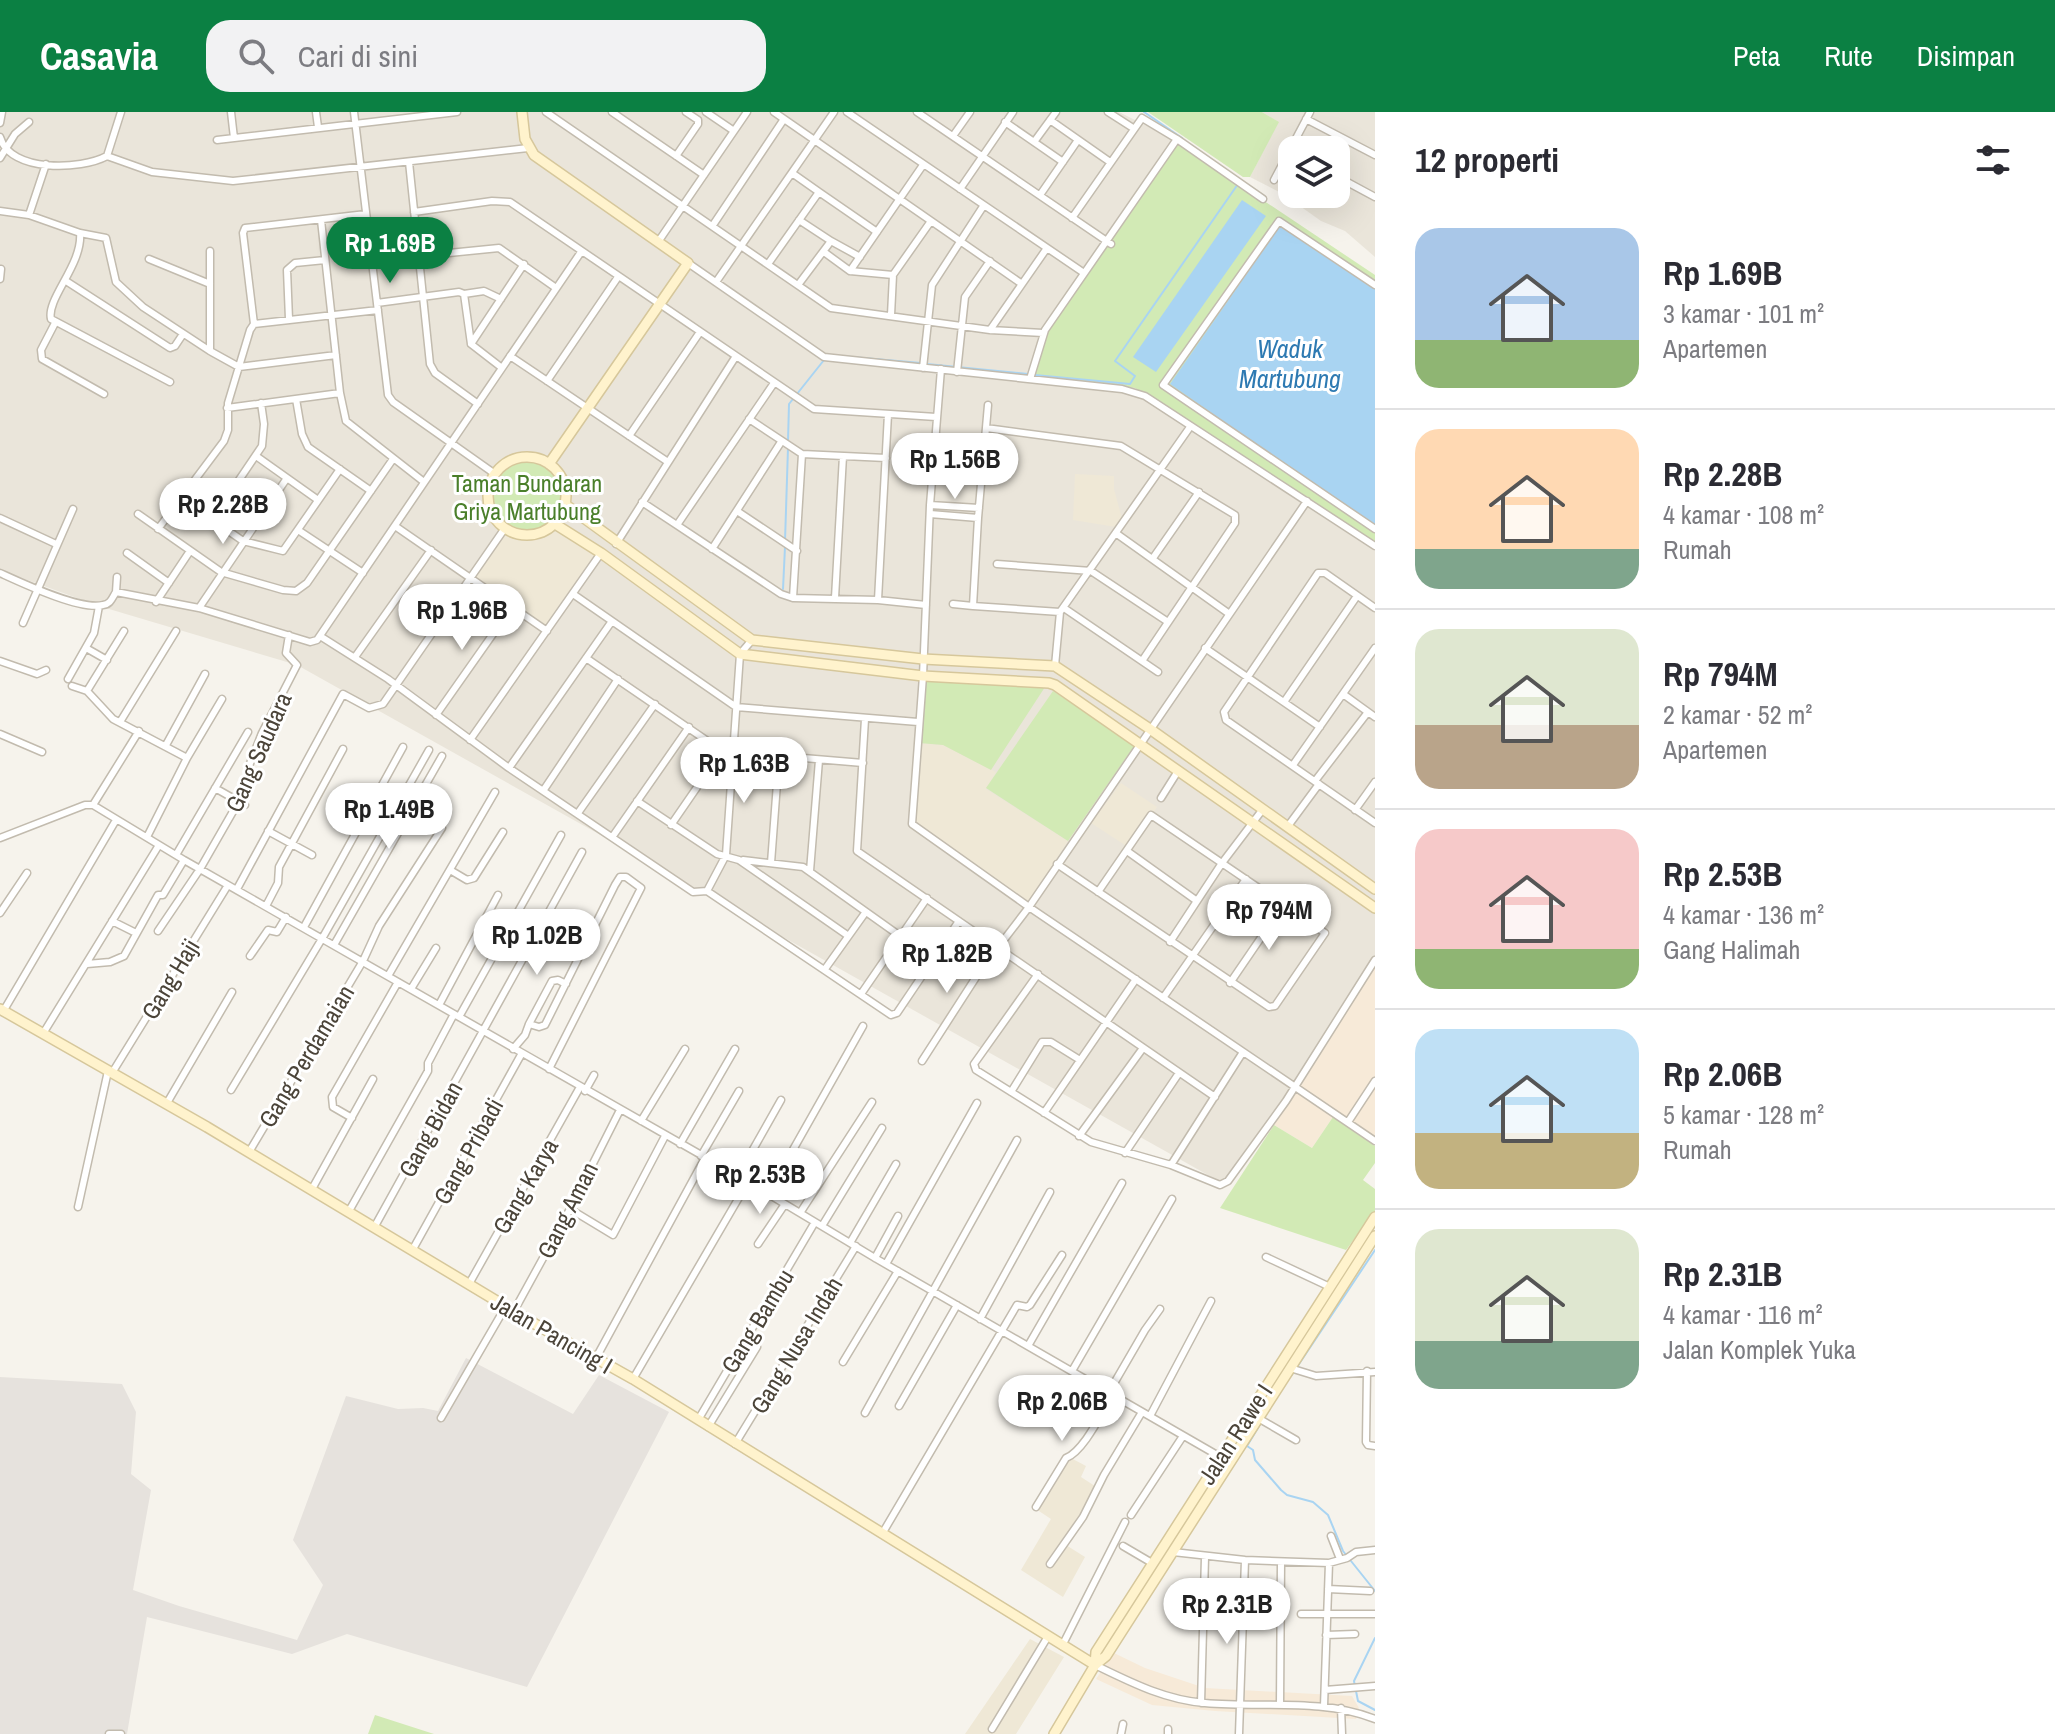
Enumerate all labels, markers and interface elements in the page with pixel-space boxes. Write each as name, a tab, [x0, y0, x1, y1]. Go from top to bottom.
search box	[206, 20, 766, 92]
text: Casavia	[40, 31, 158, 82]
icon: search	[234, 34, 278, 78]
text: Cari di sini	[298, 36, 418, 76]
text: Peta	[1733, 37, 1780, 75]
text: Rute	[1824, 37, 1873, 75]
text: Disimpan	[1917, 37, 2015, 75]
map controls	[1278, 136, 1350, 208]
button: layers	[1278, 136, 1350, 208]
text: 12 properti	[1415, 137, 1559, 183]
icon: filters	[1971, 138, 2015, 182]
pin: Rp 1.69B	[307, 217, 473, 285]
text: Rp 1.69B	[344, 225, 436, 260]
text: Rp 1.69B	[1663, 250, 1782, 296]
icon: home	[1479, 260, 1575, 356]
text: 3 kamar · 101 m²	[1663, 296, 1824, 331]
water label: Waduk Martubung	[1239, 331, 1341, 396]
text: Apartemen	[1663, 331, 1767, 366]
pin: Rp 1.56B	[872, 433, 1038, 501]
text: Rp 1.56B	[909, 441, 1001, 476]
text: Rp 2.28B	[1663, 451, 1782, 497]
icon: home	[1479, 461, 1575, 557]
park label: Taman Bundaran Griya Martubung	[452, 467, 602, 527]
pin: Rp 2.28B	[140, 478, 306, 546]
text: Rp 2.28B	[177, 486, 269, 521]
text: 4 kamar · 108 m²	[1663, 497, 1824, 532]
text: Rumah	[1663, 532, 1732, 567]
pin: Rp 1.96B	[379, 584, 545, 652]
text: Rp 1.96B	[416, 592, 508, 627]
text: Rp 794M	[1663, 651, 1778, 697]
icon: home	[1479, 661, 1575, 757]
street label: Gang Saudara	[217, 687, 299, 817]
text: 2 kamar · 52 m²	[1663, 697, 1812, 732]
text: Apartemen	[1663, 732, 1767, 767]
pin: Rp 1.63B	[661, 737, 827, 805]
text: Rp 1.63B	[698, 745, 790, 780]
pin: Rp 1.49B	[306, 783, 472, 851]
text: Rp 1.49B	[343, 791, 435, 826]
text: Rp 2.53B	[1663, 851, 1782, 897]
icon: home	[1479, 861, 1575, 957]
pin: Rp 794M	[1195, 884, 1343, 952]
text: Rp 794M	[1225, 892, 1313, 927]
text: 4 kamar · 136 m²	[1663, 897, 1824, 932]
pin: Rp 1.02B	[454, 909, 620, 977]
text: Rp 1.02B	[491, 917, 583, 952]
pin: Rp 1.82B	[864, 927, 1030, 995]
text: Gang Halimah	[1663, 932, 1800, 967]
street label: Gang Haji	[133, 933, 207, 1025]
text: Rp 1.82B	[901, 935, 993, 970]
street label: Gang Perdamaian	[251, 979, 361, 1133]
text: Rp 2.06B	[1663, 1051, 1782, 1097]
icon: home	[1479, 1061, 1575, 1157]
street label: Gang Bidan	[391, 1075, 469, 1183]
street label: Gang Pribadi	[426, 1092, 510, 1210]
text: 5 kamar · 128 m²	[1663, 1097, 1824, 1132]
street label: Gang Karya	[485, 1132, 565, 1239]
text: Rumah	[1663, 1132, 1732, 1167]
pin: Rp 2.53B	[677, 1148, 843, 1216]
street label: Gang Aman	[529, 1156, 605, 1264]
text: Rp 2.53B	[714, 1156, 806, 1191]
text: Rp 2.31B	[1663, 1251, 1782, 1297]
icon: home	[1479, 1261, 1575, 1357]
street label: Gang Bambu	[713, 1263, 801, 1379]
street label: Gang Nusa Indah	[743, 1271, 849, 1419]
street label: Jalan Pancing I	[485, 1285, 619, 1381]
text: 4 kamar · 116 m²	[1663, 1297, 1823, 1332]
text: Jalan Komplek Yuka	[1663, 1332, 1856, 1367]
pin: Rp 2.06B	[979, 1375, 1145, 1443]
street label: Jalan Rawe I	[1191, 1378, 1279, 1490]
text: Rp 2.06B	[1016, 1383, 1108, 1418]
pin: Rp 2.31B	[1144, 1578, 1310, 1646]
text: Rp 2.31B	[1181, 1586, 1273, 1621]

